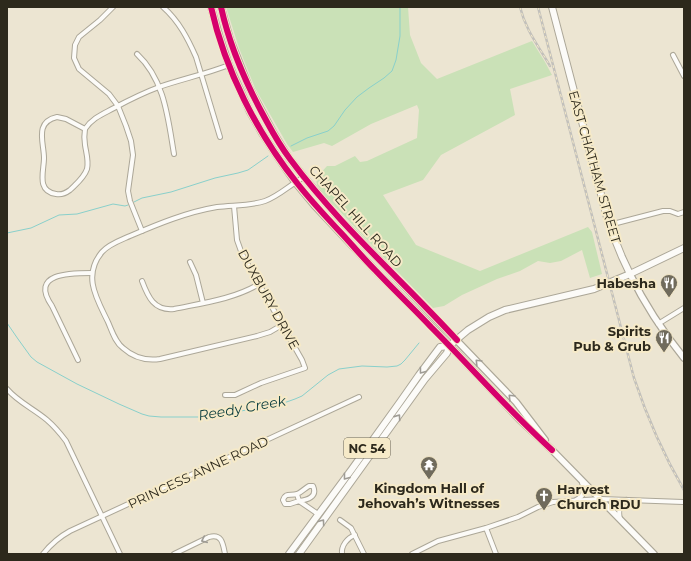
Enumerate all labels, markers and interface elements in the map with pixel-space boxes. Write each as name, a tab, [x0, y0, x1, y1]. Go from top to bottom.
street label: EAST CHATHAM STREET	[566, 89, 625, 246]
street label: CHAPEL HILL ROAD	[306, 162, 406, 270]
street label: DUXBURY DRIVE	[235, 246, 303, 352]
restaurant icon: Habesha	[659, 273, 679, 298]
place label: Habesha	[596, 275, 656, 291]
place label: Spirits Pub & Grub	[573, 323, 651, 354]
restaurant icon: Spirits Pub & Grub	[654, 328, 674, 353]
one-way arrow	[475, 359, 483, 367]
one-way arrow	[419, 367, 426, 374]
water label: Reedy Creek	[197, 391, 288, 425]
one-way arrow	[509, 394, 516, 402]
one-way arrow	[393, 415, 400, 422]
street label: PRINCESS ANNE ROAD	[125, 432, 271, 512]
road number: NC 54	[344, 438, 390, 458]
temple icon: Kingdom Hall of Jehovah’s Witnesses	[419, 455, 439, 480]
one-way arrow	[343, 472, 350, 479]
place label: Kingdom Hall of Jehovah’s Witnesses	[357, 480, 500, 511]
place label: Harvest Church RDU	[557, 481, 641, 512]
church icon: Harvest Church RDU	[534, 486, 554, 511]
one-way arrow	[317, 520, 324, 527]
one-way arrow	[201, 535, 208, 543]

